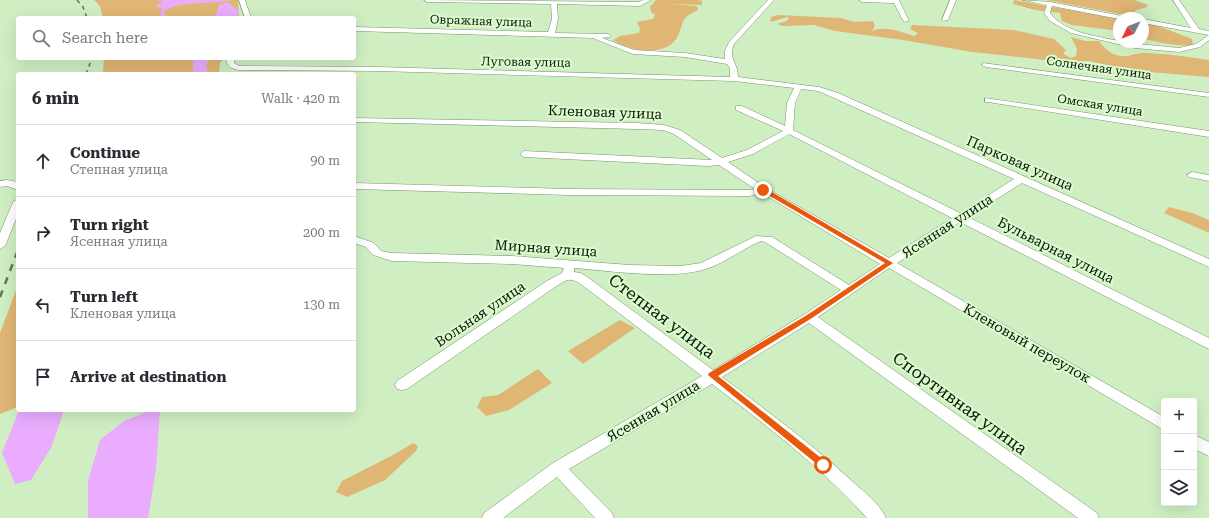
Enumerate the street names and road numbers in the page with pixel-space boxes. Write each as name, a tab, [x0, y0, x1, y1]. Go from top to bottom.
street label: Овражная улица	[430, 12, 533, 30]
street label: Луговая улица	[481, 54, 571, 70]
street label: Солнечная улица	[1046, 54, 1153, 82]
street label: Омская улица	[1056, 91, 1144, 119]
street label: Кленовая улица	[548, 102, 663, 122]
street label: Парковая улица	[964, 132, 1076, 194]
street label: Ясенная улица	[899, 190, 996, 261]
street label: Бульварная улица	[995, 214, 1117, 287]
street label: Мирная улица	[494, 236, 598, 260]
street label: Степная улица	[605, 269, 719, 363]
street label: Вольная улица	[432, 278, 528, 350]
street label: Кленовый переулок	[960, 300, 1094, 386]
street label: Спортивная улица	[889, 347, 1031, 459]
street label: Ясенная улица	[604, 377, 703, 445]

